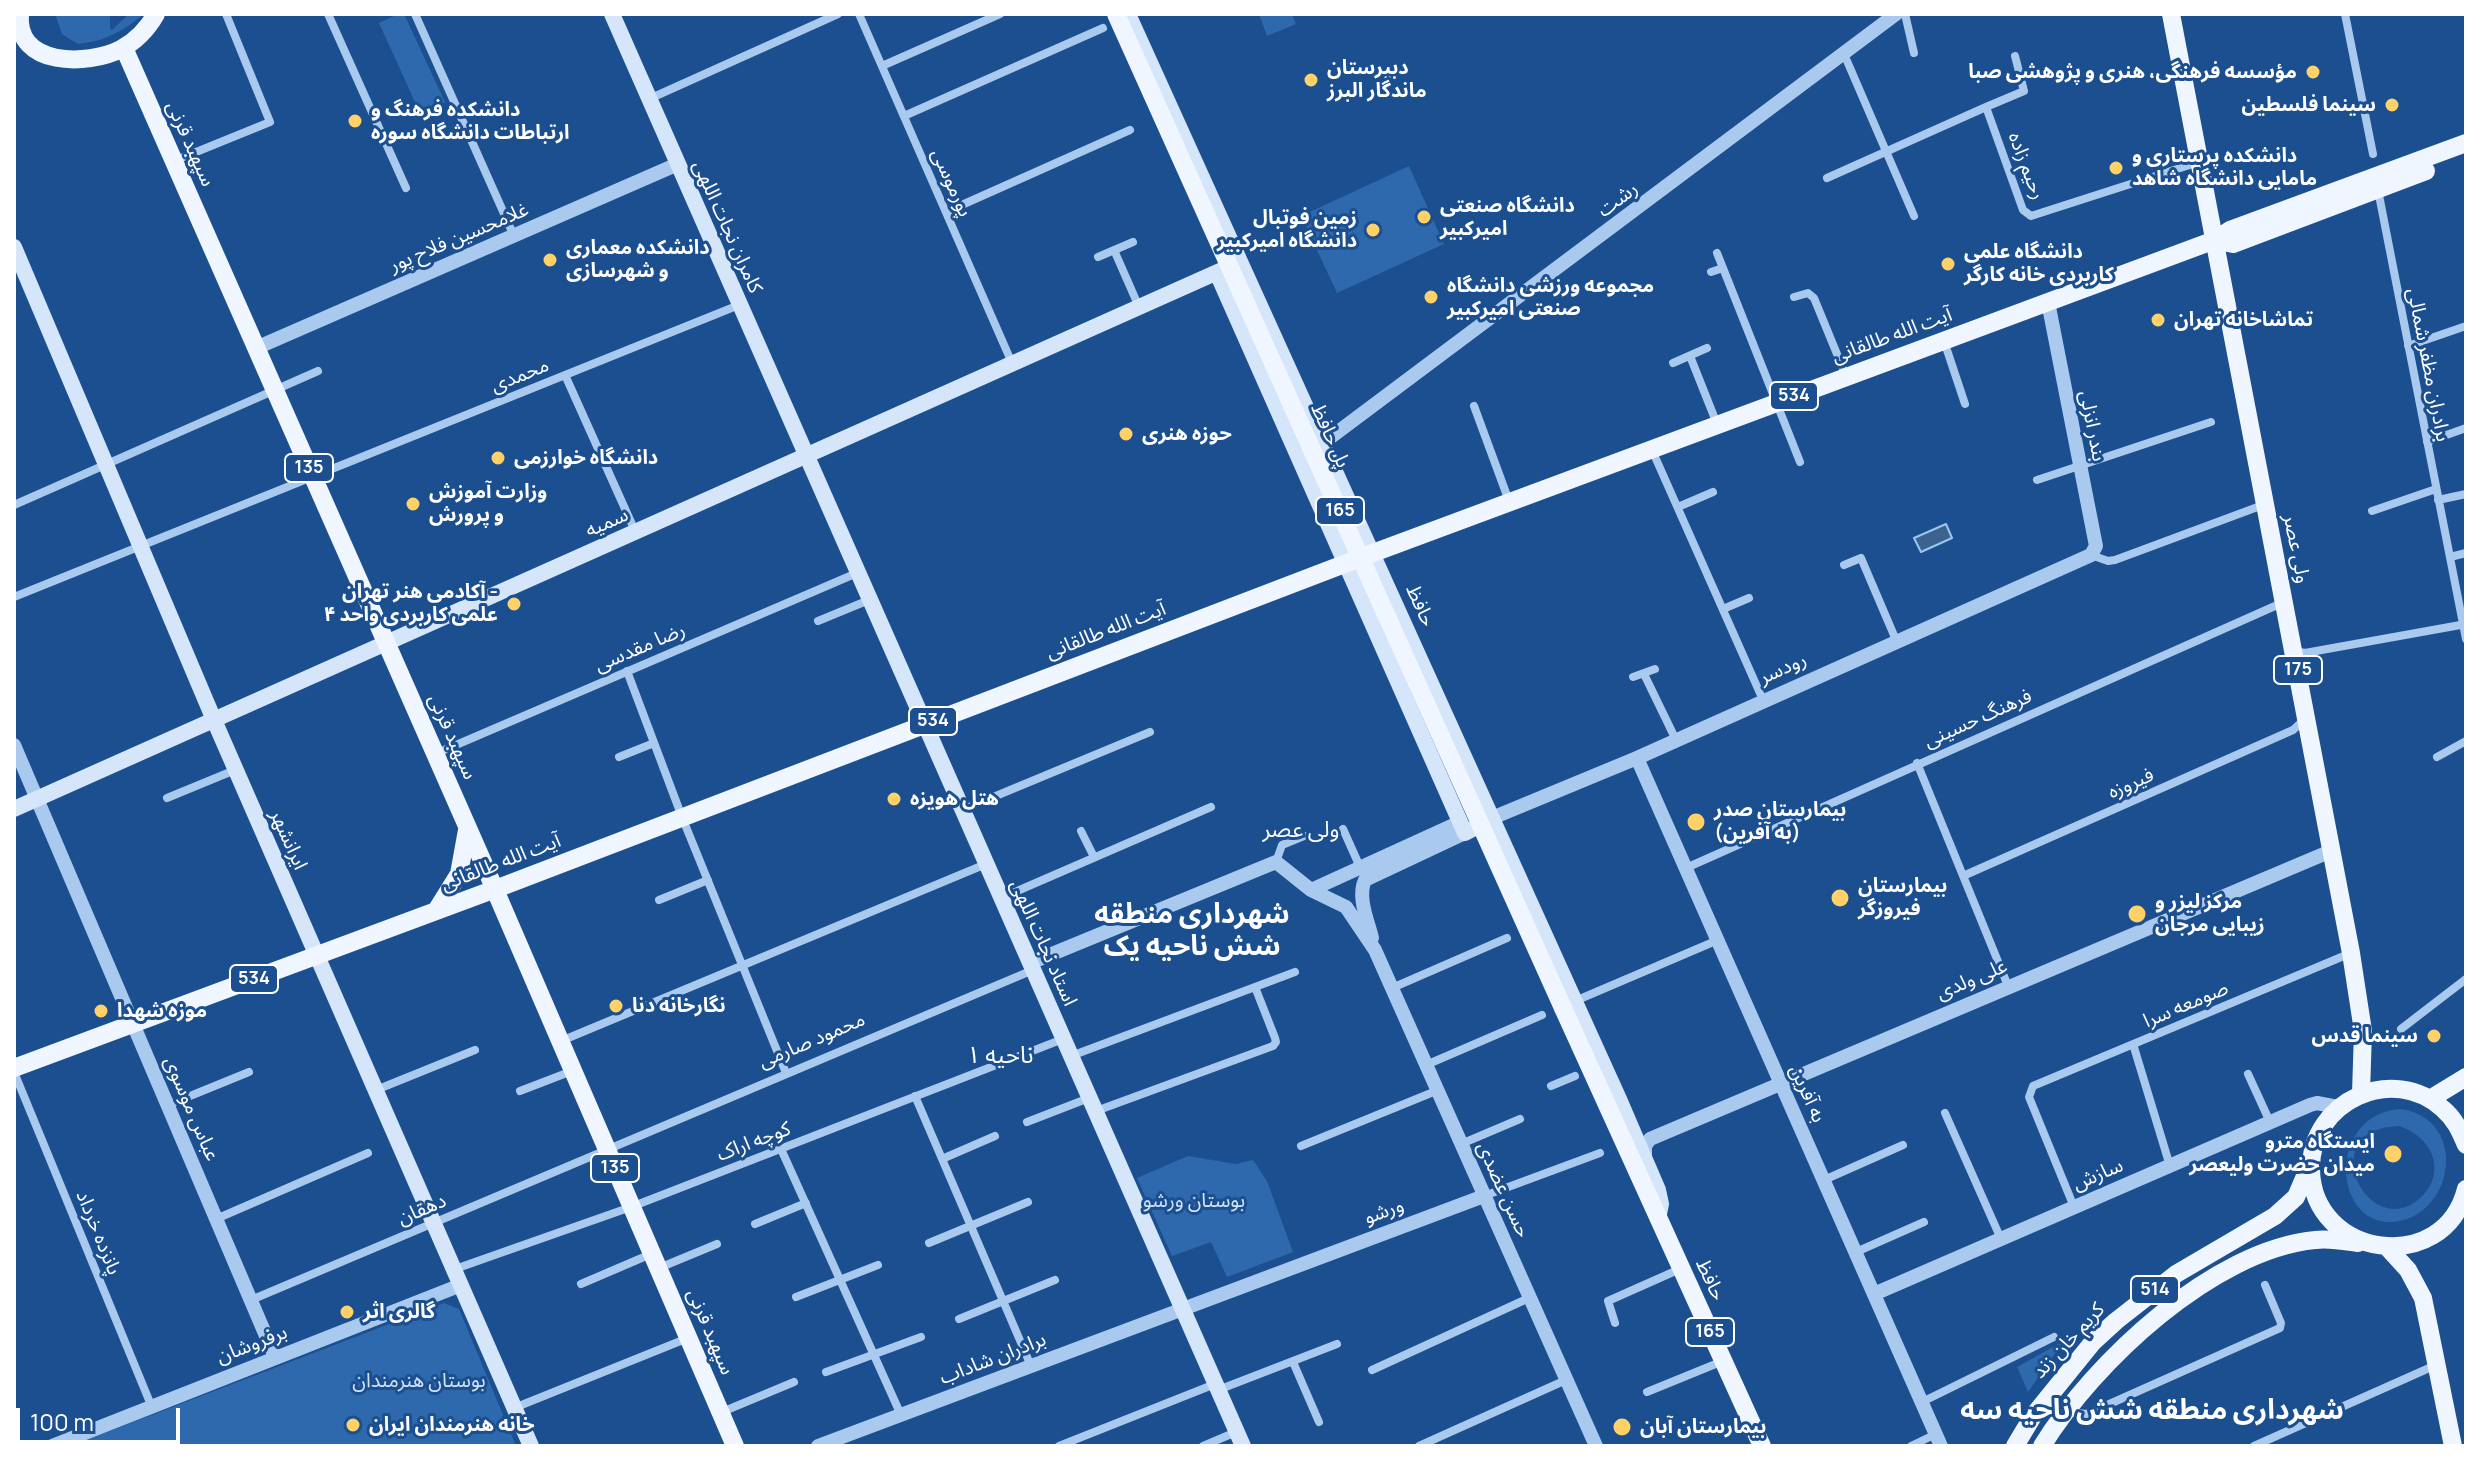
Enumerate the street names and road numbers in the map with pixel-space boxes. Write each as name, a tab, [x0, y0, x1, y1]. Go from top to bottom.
street label: سپهبد قرنی	[161, 97, 219, 191]
street label: رحیم زاده	[2002, 129, 2050, 203]
street label: پورموسی	[925, 145, 977, 221]
street label: کامران نجات اللهی	[687, 157, 767, 297]
street label: رشت	[1593, 177, 1643, 223]
street label: غلامحسین فلاح‌ پور	[386, 198, 532, 278]
street label: برادران مظفر شمالی	[2401, 286, 2455, 444]
street label: آیت الله طالقانی	[1828, 303, 1956, 369]
street label: محمدی	[487, 354, 553, 398]
road number: 534	[1770, 382, 1818, 410]
street label: بندر انزلی	[2073, 389, 2111, 463]
street label: پل حافظ	[1305, 400, 1355, 472]
road number: 135	[285, 454, 333, 482]
road number: 165	[1316, 497, 1364, 525]
street label: سمیه	[582, 503, 632, 543]
street label: ولی عصر	[2278, 512, 2314, 586]
street label: حافظ	[1400, 581, 1440, 631]
street label: آیت الله طالقانی	[1043, 597, 1169, 665]
street label: رضا مقدسی	[591, 618, 689, 678]
street label: رودسر	[1756, 648, 1810, 690]
road number: 175	[2274, 656, 2322, 684]
street label: فرهنگ حسینی	[1920, 685, 2036, 753]
street label: سپهبد قرنی	[423, 690, 481, 784]
road number: 534	[909, 707, 957, 735]
street label: فیروزه	[2104, 763, 2158, 805]
street label: ایرانشهر	[264, 806, 312, 874]
street label: آیت الله طالقانی	[438, 829, 564, 897]
street label: استاد نجات اللهی	[1004, 876, 1082, 1010]
street label: علی ولدی	[1933, 954, 2011, 1006]
road number: 534	[230, 965, 278, 993]
street label: صومعه سرا	[2140, 976, 2232, 1034]
street label: محمود صارمی	[755, 1008, 869, 1074]
street label: عباس موسوی	[158, 1053, 224, 1165]
street label: به آفرین	[1784, 1061, 1830, 1127]
street label: کوچه اراک	[714, 1117, 794, 1167]
street label: حسن عضدی	[1471, 1138, 1535, 1242]
road number: 135	[591, 1154, 639, 1182]
street label: سازش	[2069, 1154, 2127, 1196]
street label: پانزده خرداد	[70, 1187, 126, 1279]
street label: دهقان	[394, 1189, 450, 1231]
street label: ورشو	[1361, 1194, 1407, 1230]
street label: حافظ	[1690, 1255, 1730, 1305]
road number: 514	[2131, 1276, 2179, 1304]
street label: سپهبد قرنی	[681, 1285, 739, 1379]
street label: کریم خان زند	[2028, 1298, 2110, 1384]
road number: 165	[1686, 1318, 1734, 1346]
street label: برفروشان	[213, 1321, 291, 1369]
street label: برادران شاداب	[936, 1328, 1050, 1390]

